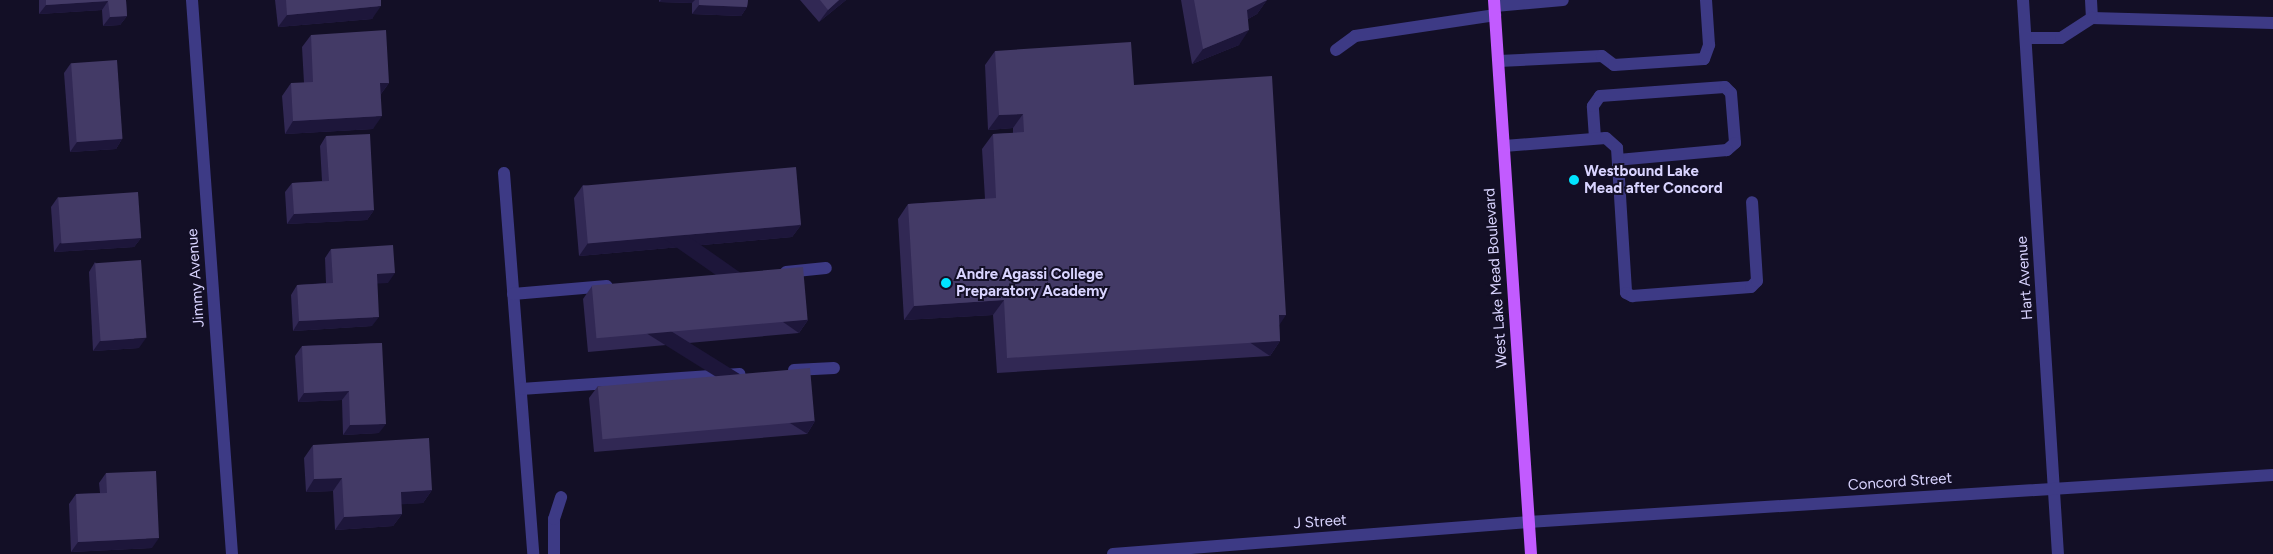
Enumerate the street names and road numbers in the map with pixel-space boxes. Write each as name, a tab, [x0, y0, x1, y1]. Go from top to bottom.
street label: West Lake Mead Boulevard	[1481, 187, 1511, 369]
street label: Jimmy Avenue	[184, 228, 208, 328]
street label: Hart Avenue	[2013, 235, 2037, 321]
street label: Concord Street	[1847, 469, 1953, 495]
street label: J Street	[1293, 511, 1347, 533]

